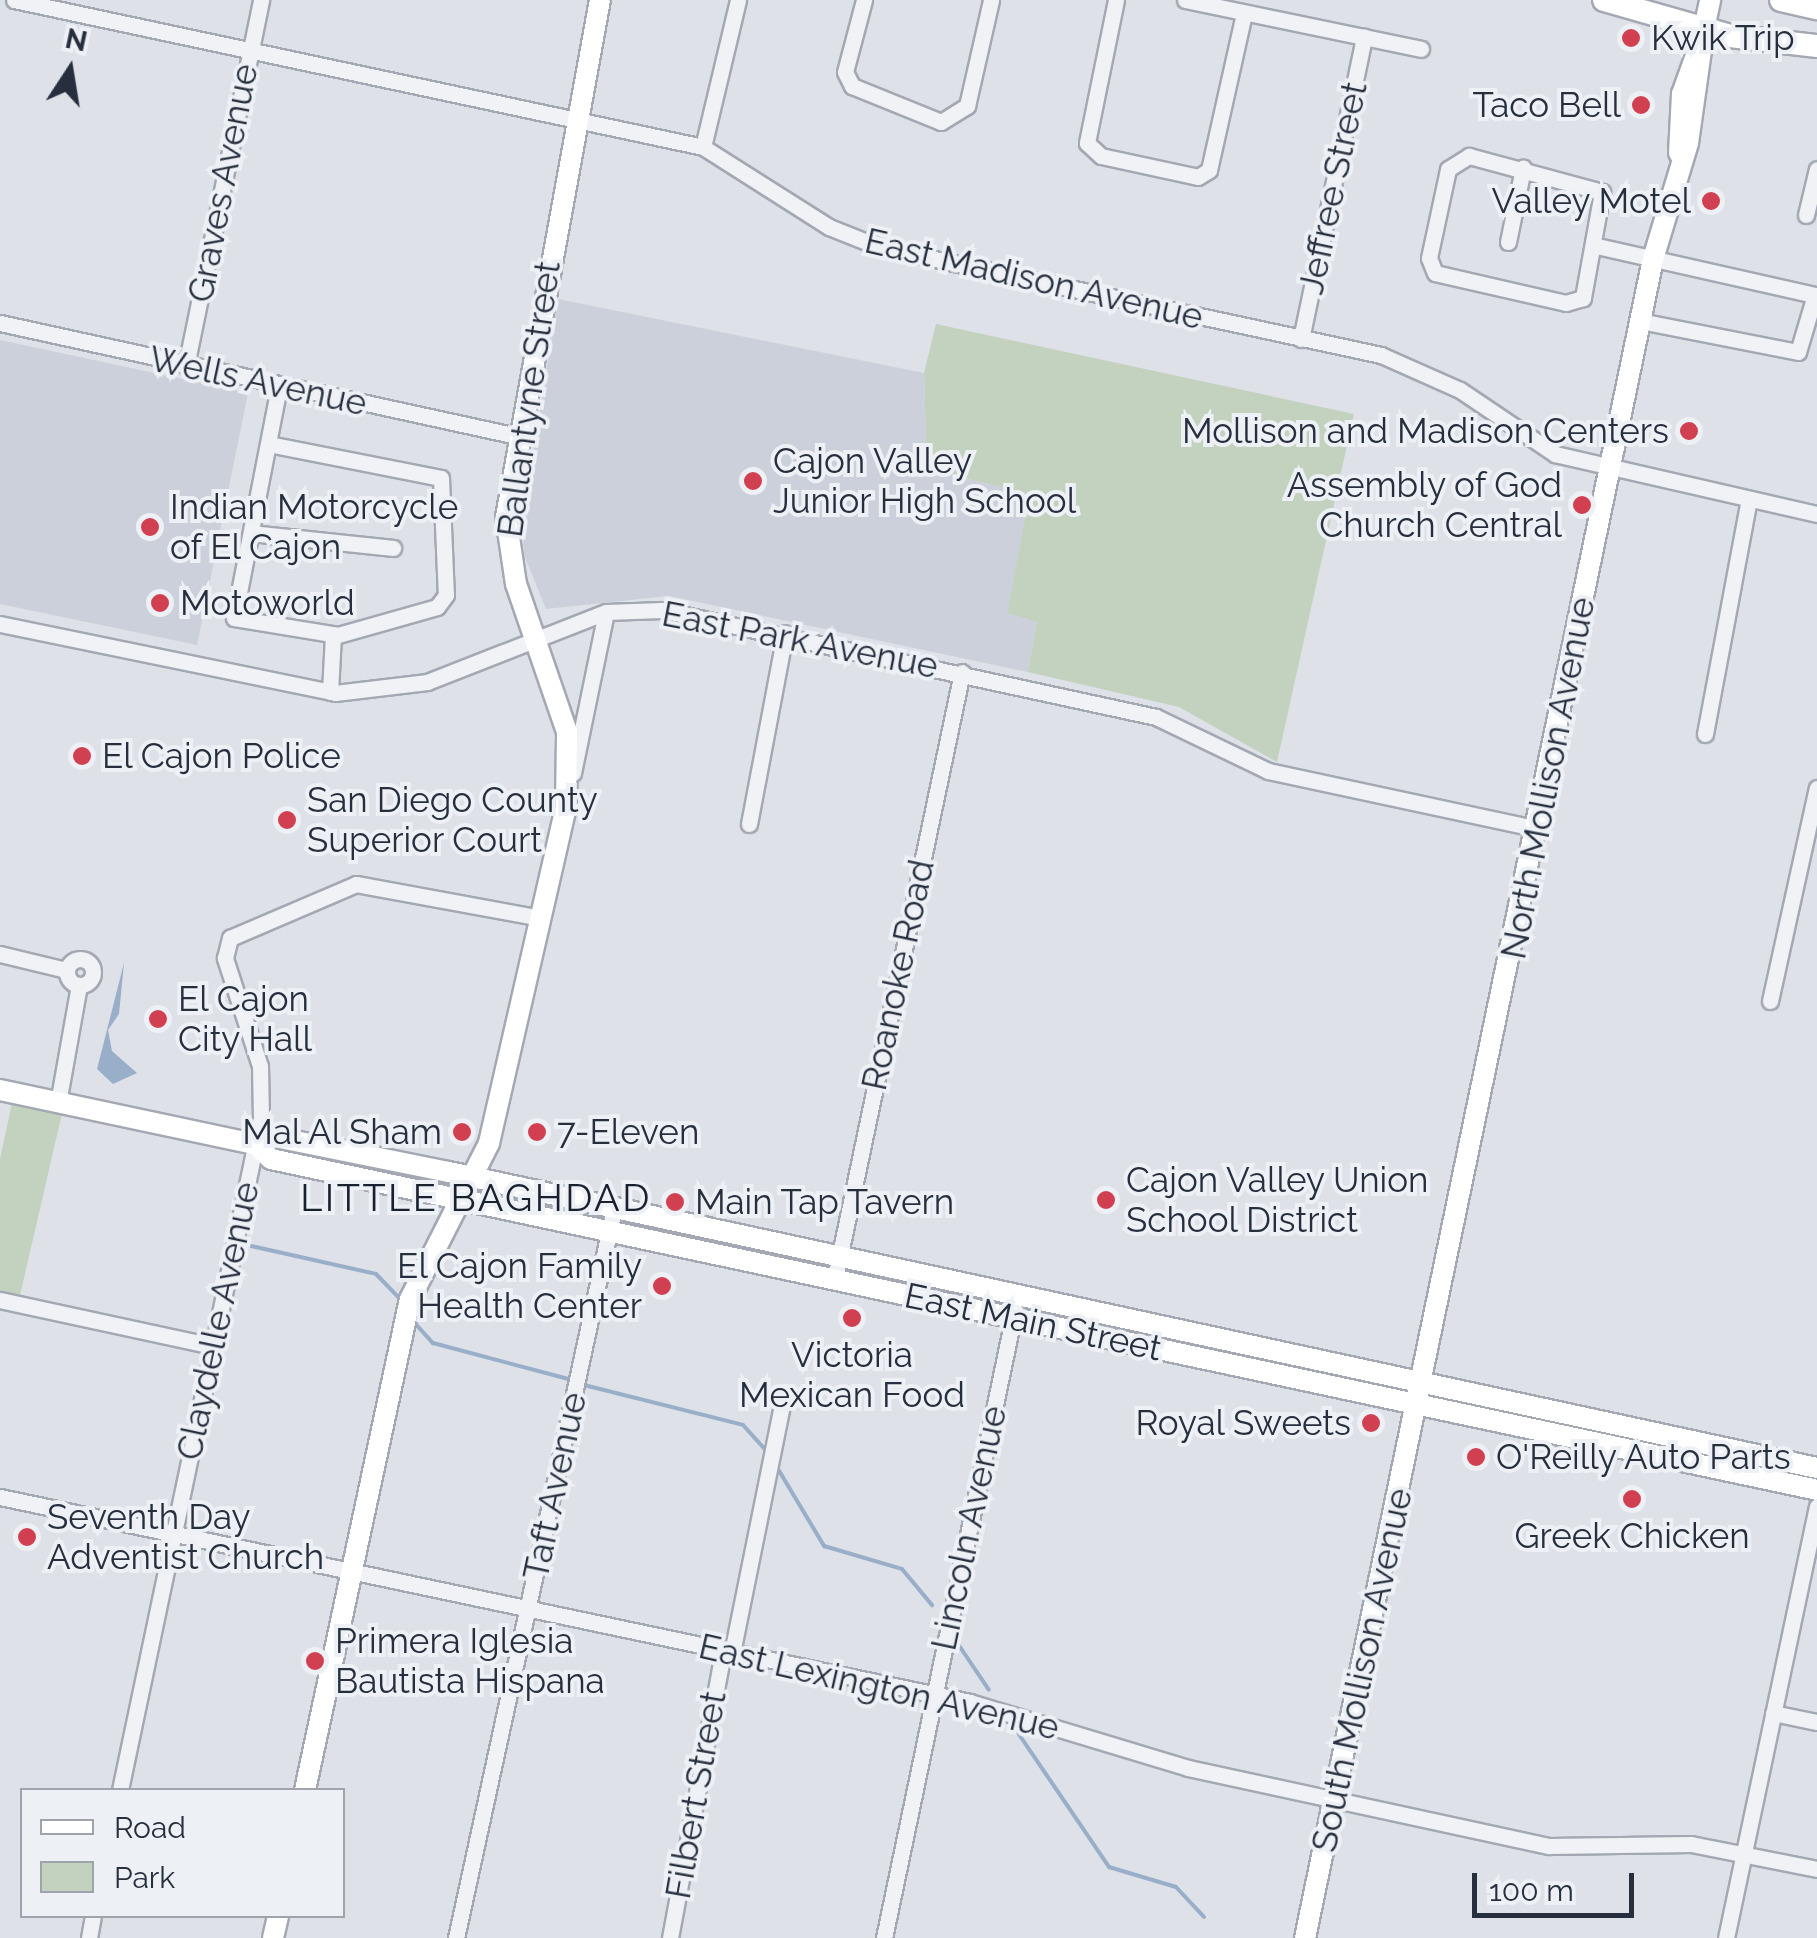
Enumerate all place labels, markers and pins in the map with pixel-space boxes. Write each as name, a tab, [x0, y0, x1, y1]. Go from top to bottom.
place label: Kwik Trip	[1651, 17, 1796, 59]
marker: Kwik Trip	[1620, 27, 1642, 49]
place label: Taco Bell	[1473, 84, 1621, 126]
marker: Taco Bell	[1630, 94, 1652, 116]
place label: Valley Motel	[1491, 180, 1691, 222]
marker: Valley Motel	[1700, 190, 1722, 212]
place label: Mollison and Madison Centers	[1182, 410, 1669, 452]
marker: Mollison and Madison Centers	[1678, 420, 1700, 442]
place label: Cajon Valley Junior High School	[773, 440, 1077, 522]
place label: Assembly of God Church Central	[1285, 464, 1562, 546]
marker: Cajon Valley Junior High School	[742, 470, 764, 492]
place label: Indian Motorcycle of El Cajon	[170, 486, 458, 568]
marker: Assembly of God Church Central	[1571, 494, 1593, 516]
marker: Indian Motorcycle of El Cajon	[139, 516, 161, 538]
place label: Motoworld	[180, 582, 355, 624]
marker: Motoworld	[149, 592, 171, 614]
place label: El Cajon Police	[102, 735, 342, 777]
marker: El Cajon Police	[71, 745, 93, 767]
place label: San Diego County Superior Court	[307, 779, 598, 861]
marker: San Diego County Superior Court	[276, 809, 298, 831]
place label: El Cajon City Hall	[178, 978, 313, 1060]
marker: El Cajon City Hall	[147, 1008, 169, 1030]
place label: Mal Al Sham	[239, 1111, 442, 1153]
place label: 7-Eleven	[557, 1111, 699, 1153]
marker: Mal Al Sham	[451, 1121, 473, 1143]
marker: 7-Eleven	[526, 1121, 548, 1143]
place label: Cajon Valley Union School District	[1126, 1159, 1431, 1241]
place label: Main Tap Tavern	[695, 1181, 956, 1223]
marker: Cajon Valley Union School District	[1095, 1189, 1117, 1211]
marker: Main Tap Tavern	[664, 1191, 686, 1213]
place label: El Cajon Family Health Center	[396, 1245, 642, 1327]
marker: El Cajon Family Health Center	[651, 1275, 673, 1297]
marker: Victoria Mexican Food	[841, 1307, 863, 1329]
place label: Victoria Mexican Food	[739, 1334, 965, 1416]
place label: Royal Sweets	[1134, 1402, 1351, 1444]
marker: Royal Sweets	[1360, 1412, 1382, 1434]
place label: O'Reilly Auto Parts	[1496, 1436, 1793, 1478]
marker: O'Reilly Auto Parts	[1465, 1446, 1487, 1468]
marker: Greek Chicken	[1621, 1488, 1643, 1510]
place label: Seventh Day Adventist Church	[47, 1496, 324, 1578]
place label: Greek Chicken	[1514, 1515, 1750, 1557]
marker: Seventh Day Adventist Church	[16, 1526, 38, 1548]
place label: Primera Iglesia Bautista Hispana	[335, 1620, 605, 1702]
marker: Primera Iglesia Bautista Hispana	[304, 1650, 326, 1672]

